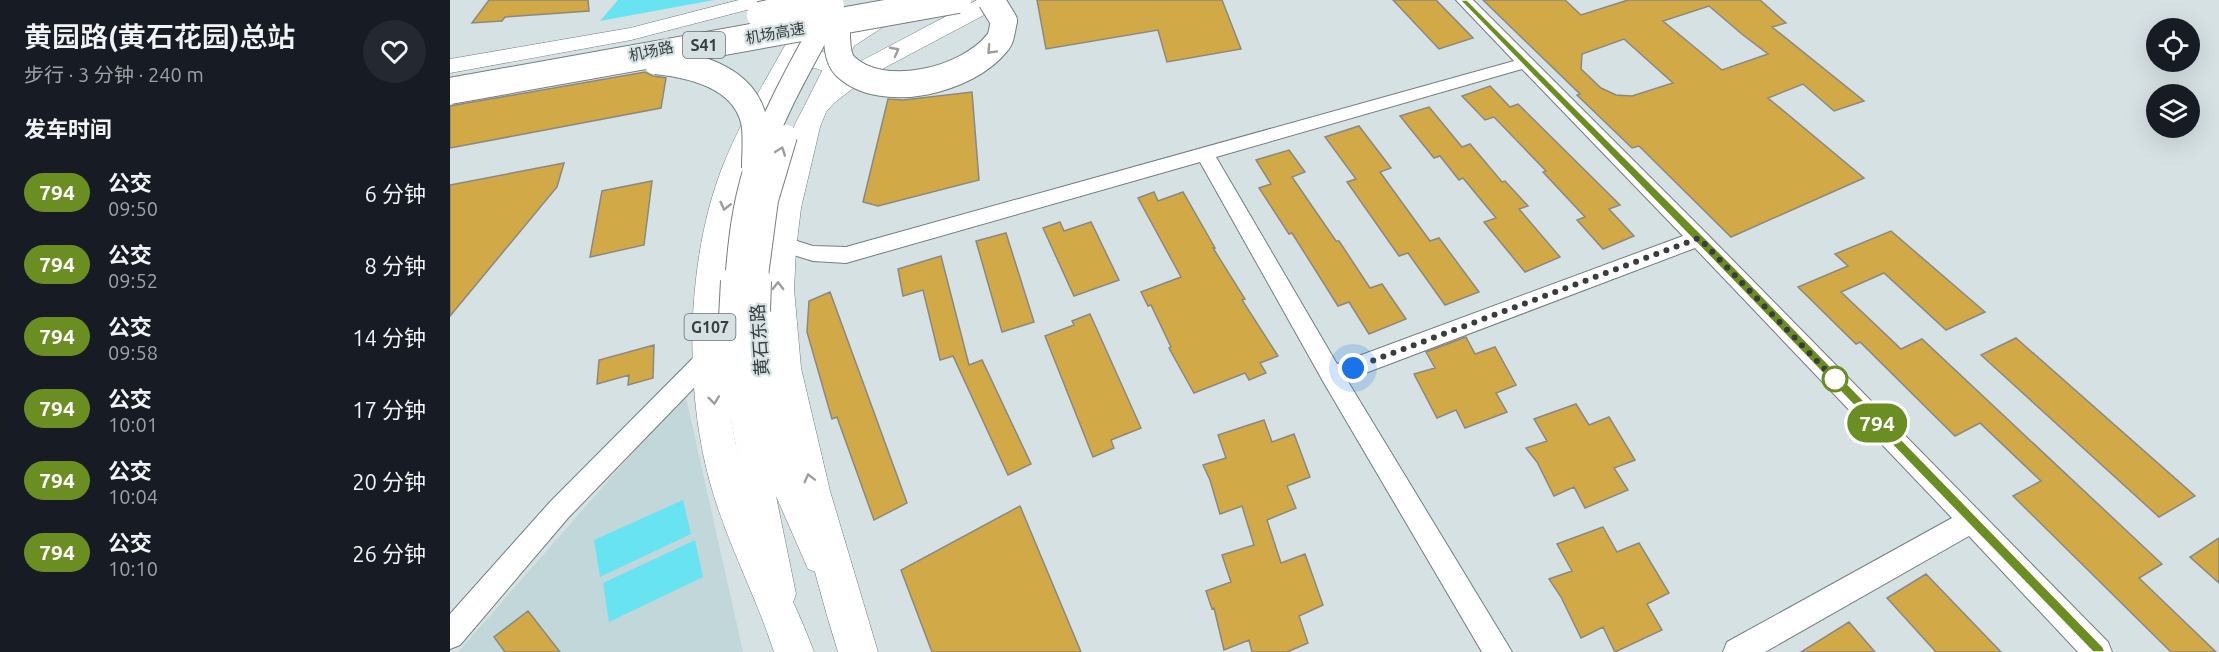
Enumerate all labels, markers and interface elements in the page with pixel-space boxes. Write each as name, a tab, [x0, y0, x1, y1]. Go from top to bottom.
map controls	[2146, 18, 2200, 138]
button: locate	[2146, 18, 2200, 72]
street label: 机场高速	[744, 19, 806, 47]
button: heart	[363, 20, 426, 83]
text: 黄园路(黄石花园)总站	[24, 21, 295, 52]
road number: S41	[683, 32, 725, 58]
street label: 机场路	[627, 38, 675, 64]
one-way arrow	[987, 43, 998, 54]
one-way arrow	[889, 47, 900, 58]
text: 步行 · 3 分钟 · 240 m	[24, 63, 204, 86]
button: layers	[2146, 84, 2200, 138]
text: 发车时间	[24, 116, 112, 141]
one-way arrow	[773, 146, 786, 156]
text: 公交	[108, 170, 152, 195]
text: 794	[39, 180, 75, 204]
text: 6 分钟	[365, 181, 426, 206]
text: 09:50	[108, 197, 158, 220]
one-way arrow	[719, 201, 732, 211]
text: 公交	[108, 242, 152, 267]
text: 794	[39, 252, 75, 276]
text: 8 分钟	[365, 253, 426, 278]
text: 09:52	[108, 269, 158, 292]
one-way arrow	[772, 282, 784, 291]
street label: 黄石东路	[747, 303, 771, 377]
text: 公交	[108, 314, 152, 339]
road number: G107	[684, 314, 736, 340]
text: 794	[39, 324, 75, 348]
text: 14 分钟	[352, 325, 426, 350]
text: 09:58	[108, 341, 158, 364]
your location	[1338, 353, 1368, 383]
unlabelled marker	[1822, 366, 1848, 392]
text: 公交	[108, 386, 152, 411]
one-way arrow	[707, 395, 719, 404]
text: 794	[39, 396, 75, 420]
text: 17 分钟	[352, 397, 426, 422]
line badge: 794	[1842, 404, 1912, 442]
text: 794	[1859, 411, 1895, 435]
text: 10:01	[108, 413, 158, 436]
text: 公交	[108, 458, 152, 483]
text: 794	[39, 468, 75, 492]
text: 20 分钟	[352, 469, 426, 494]
one-way arrow	[803, 474, 816, 484]
text: 10:04	[108, 485, 158, 508]
text: 公交	[108, 530, 152, 555]
text: 794	[39, 540, 75, 564]
text: 26 分钟	[352, 541, 426, 566]
text: 10:10	[108, 557, 158, 580]

